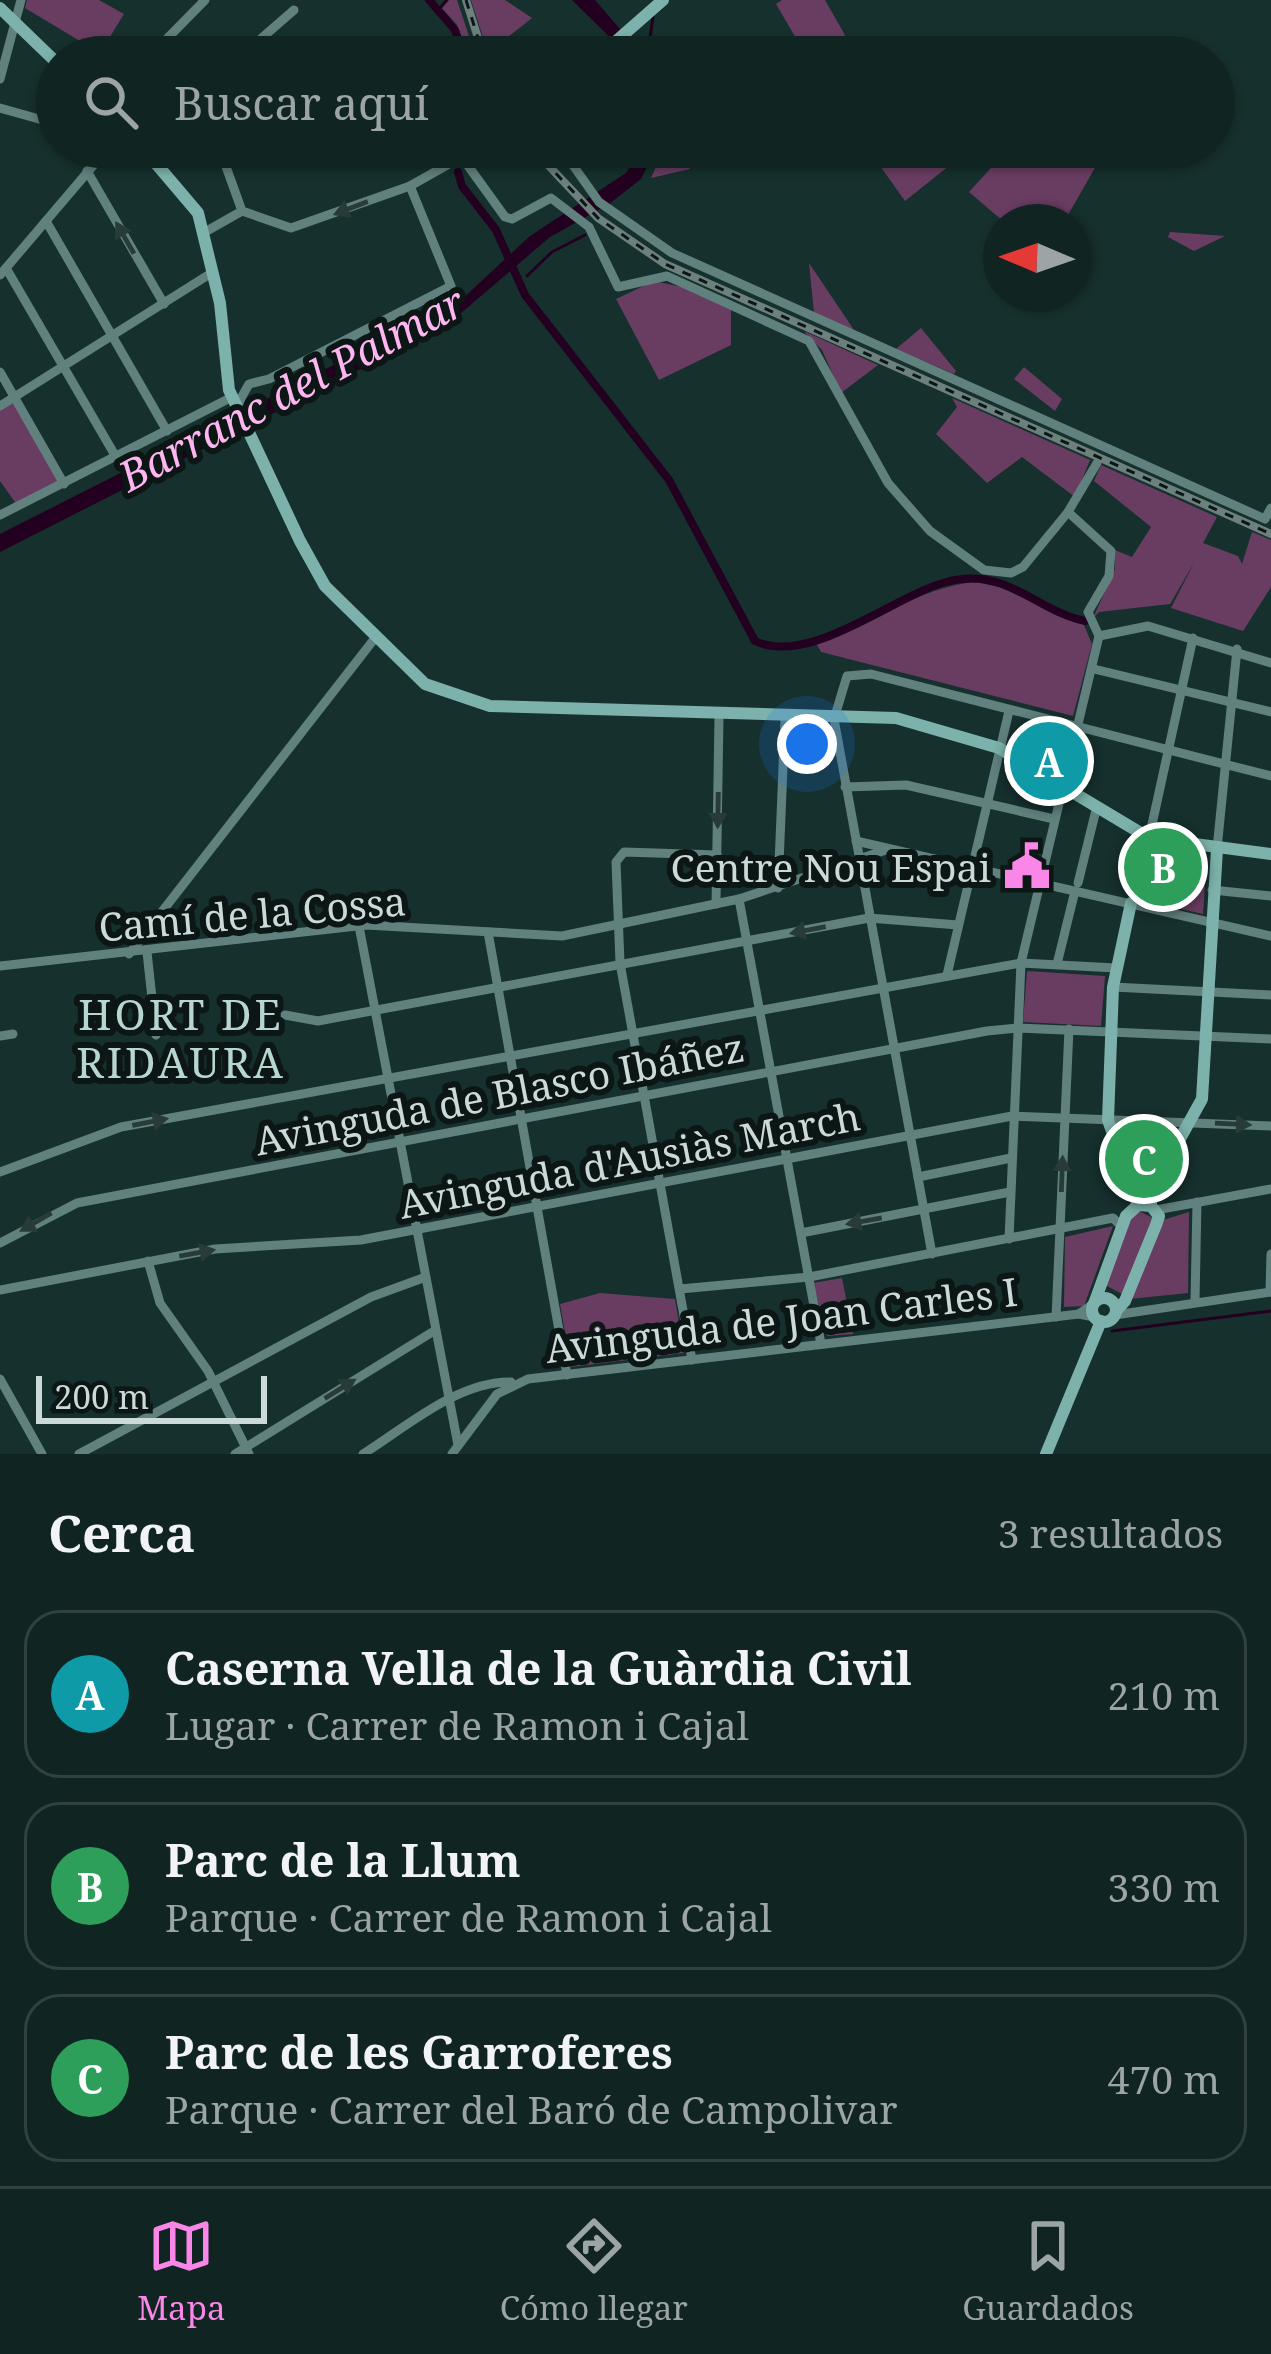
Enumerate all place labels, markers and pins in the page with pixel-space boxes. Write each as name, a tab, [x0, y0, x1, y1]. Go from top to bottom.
pin: A	[1010, 716, 1088, 806]
pin: B	[1124, 822, 1202, 912]
place label: Centre Nou Espai	[670, 840, 991, 893]
public building icon: Centre Nou Espai	[1002, 841, 1052, 891]
pin: C	[1105, 1114, 1183, 1204]

